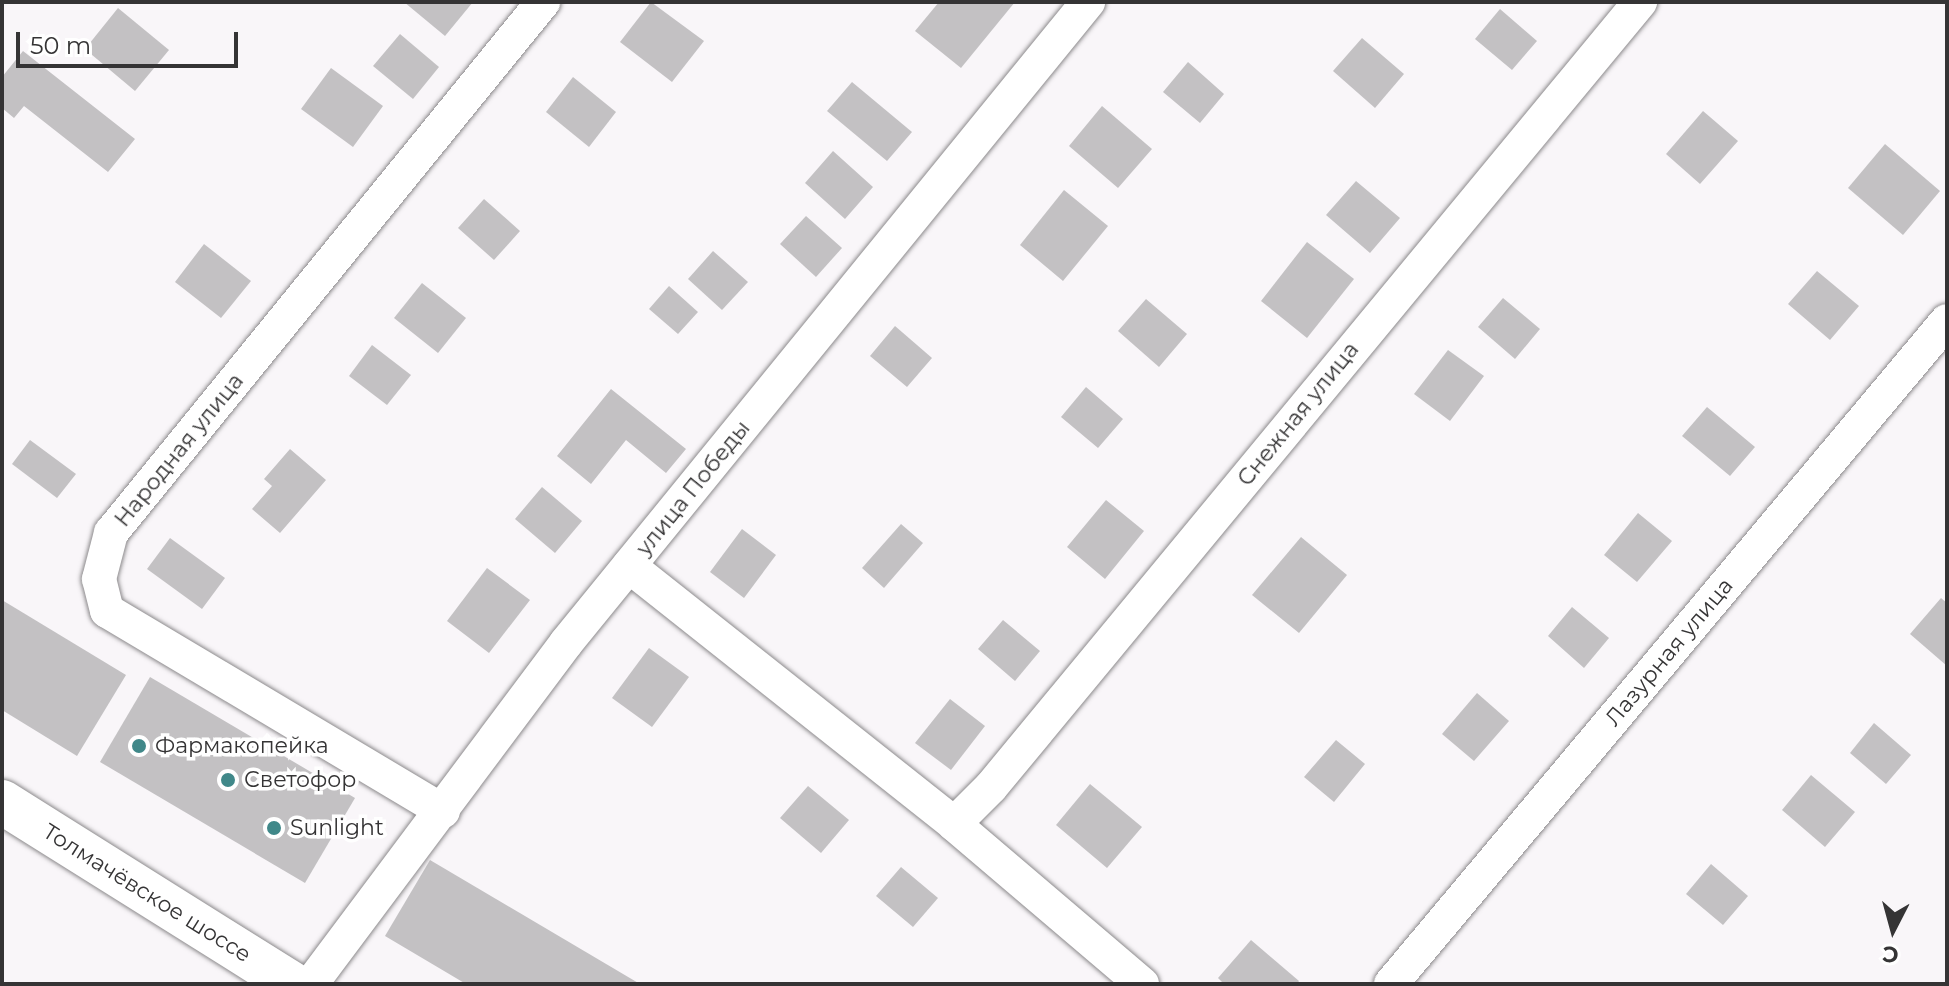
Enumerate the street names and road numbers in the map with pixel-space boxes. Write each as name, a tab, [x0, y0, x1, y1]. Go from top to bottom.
street label: Снежная улица	[1232, 337, 1364, 491]
street label: Народная улица	[109, 368, 249, 532]
street label: улица Победы	[630, 415, 756, 561]
street label: Лазурная улица	[1600, 573, 1738, 731]
street label: Толмачёвское шоссе	[38, 818, 256, 968]

